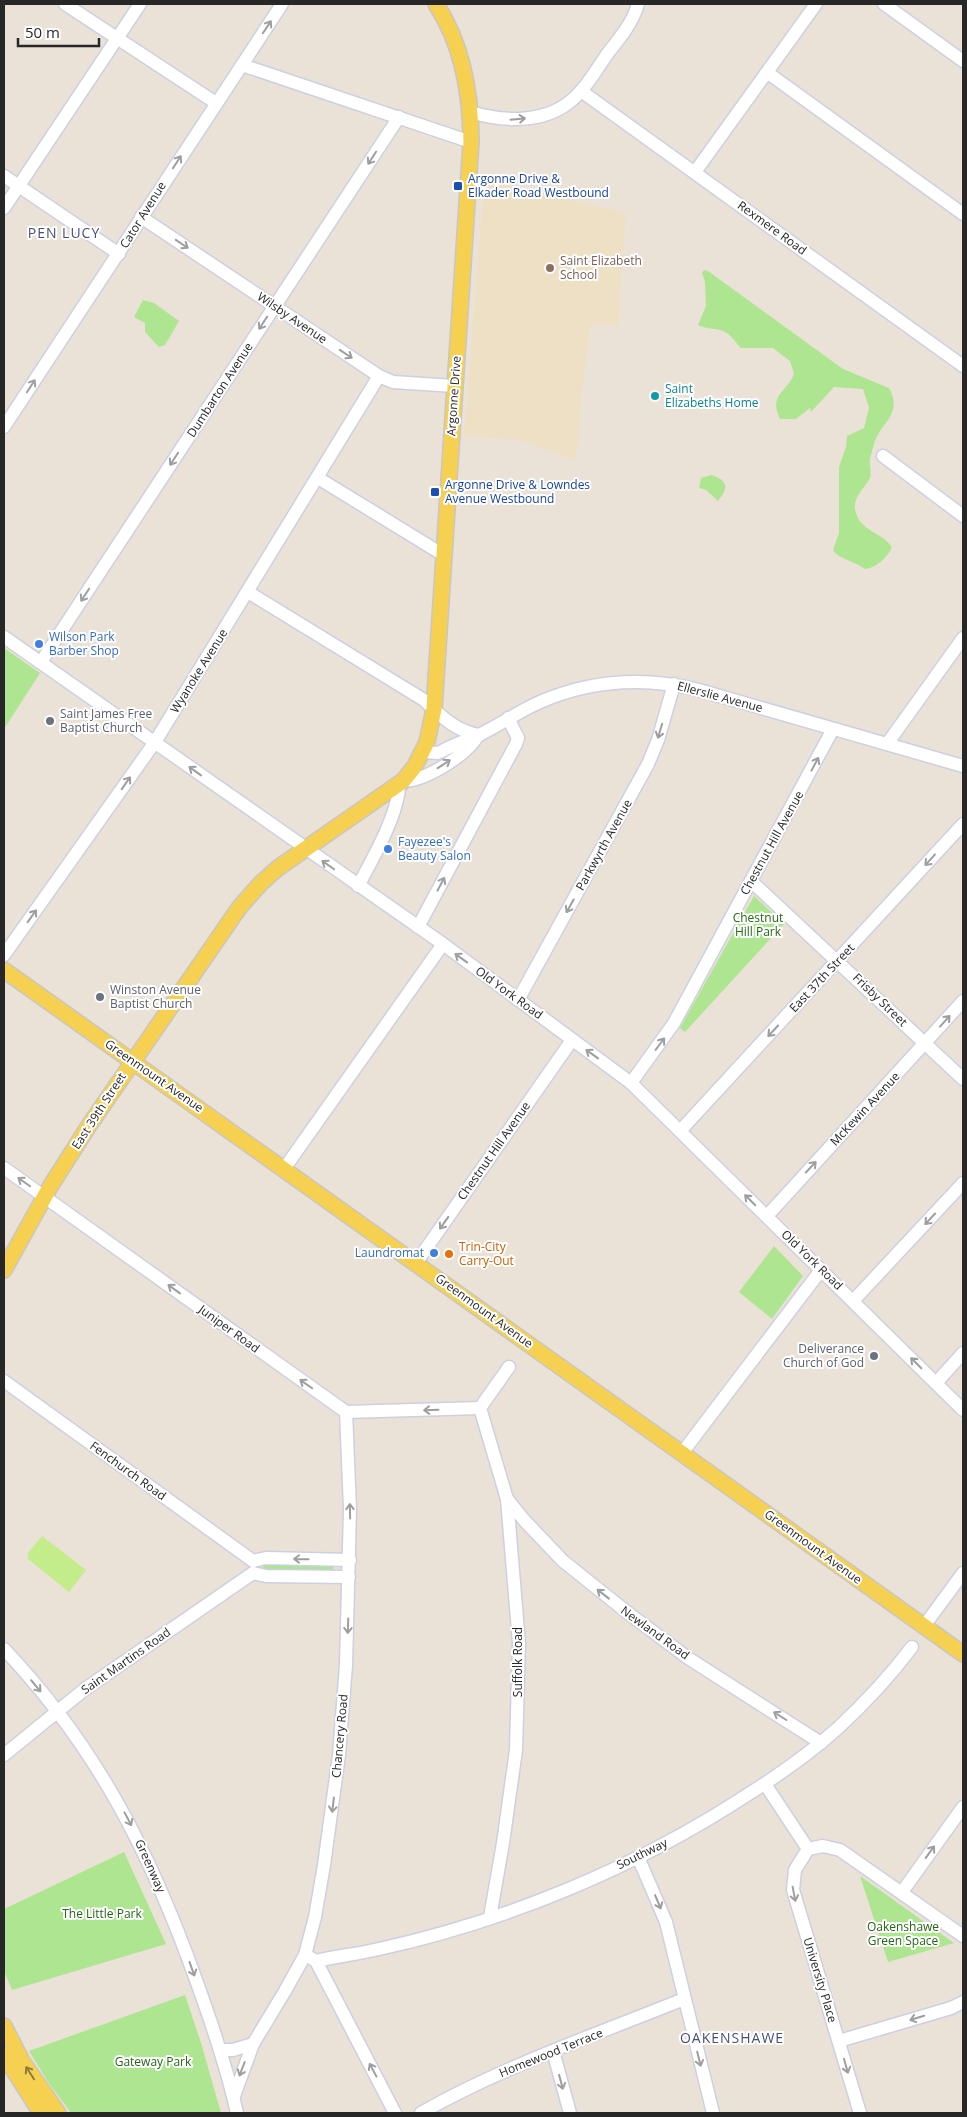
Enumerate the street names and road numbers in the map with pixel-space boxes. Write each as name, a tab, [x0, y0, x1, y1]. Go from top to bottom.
street label: Cator Avenue	[115, 178, 170, 251]
street label: Rexmere Road	[734, 197, 810, 258]
street label: Wilsby Avenue	[254, 288, 331, 347]
street label: Dumbarton Avenue	[183, 339, 257, 440]
street label: Argonne Drive	[442, 355, 465, 437]
street label: Wyanoke Avenue	[166, 625, 231, 716]
street label: Ellerslie Avenue	[676, 677, 765, 716]
street label: Chestnut Hill Avenue	[736, 787, 807, 898]
street label: Parkwyrth Avenue	[571, 796, 636, 893]
street label: East 37th Street	[785, 940, 858, 1016]
street label: Old York Road	[472, 962, 547, 1023]
street label: Frisby Street	[849, 969, 911, 1030]
street label: Greenmount Avenue	[102, 1035, 207, 1116]
street label: McKewin Avenue	[826, 1068, 903, 1149]
street label: East 39th Street	[67, 1069, 130, 1152]
street label: Chestnut Hill Avenue	[453, 1098, 534, 1203]
street label: Old York Road	[778, 1226, 847, 1293]
street label: Greenmount Avenue	[432, 1269, 537, 1352]
street label: Juniper Road	[194, 1300, 263, 1357]
street label: Fenchurch Road	[87, 1437, 170, 1504]
street label: Greenmount Avenue	[761, 1505, 866, 1588]
street label: Newland Road	[617, 1602, 693, 1663]
street label: Saint Martins Road	[78, 1623, 174, 1698]
street label: Suffolk Road	[509, 1627, 526, 1697]
street label: Chancery Road	[327, 1693, 352, 1779]
street label: Southway	[613, 1833, 671, 1873]
street label: Greenway	[131, 1837, 170, 1896]
street label: University Place	[799, 1935, 842, 2025]
street label: Homewood Terrace	[496, 2024, 605, 2081]

